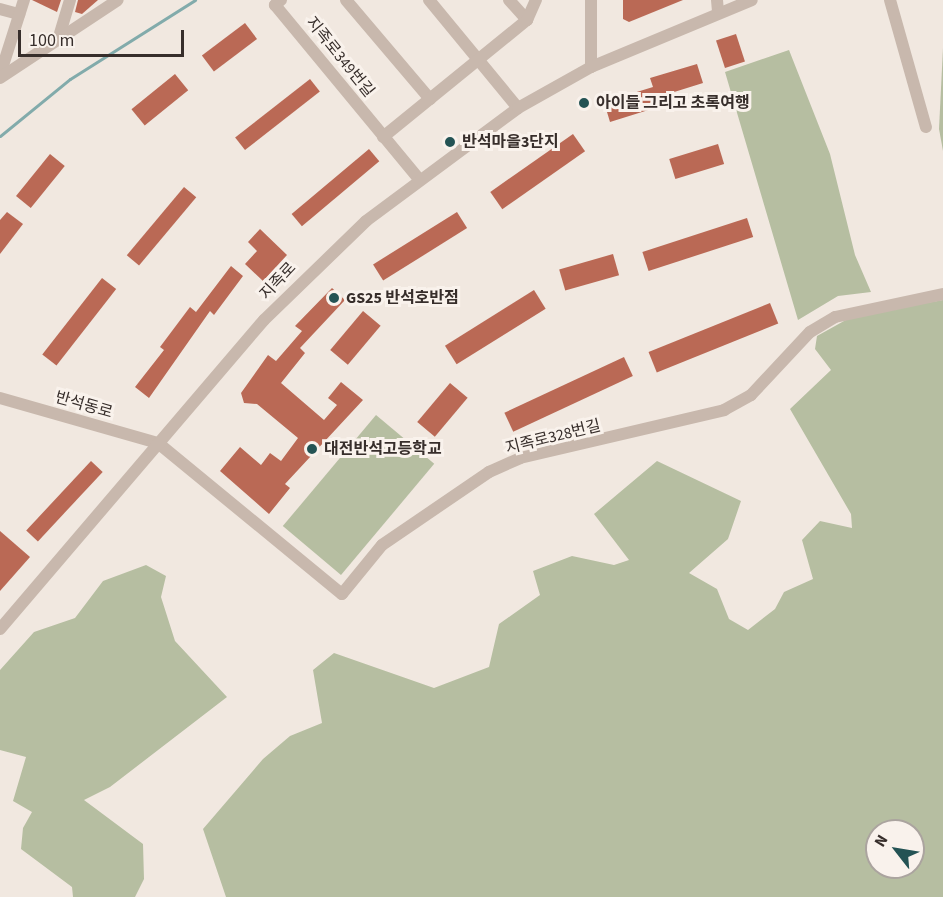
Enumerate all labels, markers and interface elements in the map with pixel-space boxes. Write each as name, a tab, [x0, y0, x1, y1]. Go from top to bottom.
street label: 지족로349번길	[302, 13, 378, 101]
scale bar	[21, 18, 188, 56]
text: 100 m	[29, 28, 74, 53]
place label: 아이들 그리고 초록여행	[596, 93, 750, 113]
marker: 아이들 그리고 초록여행	[577, 96, 591, 110]
place label: 반석마을3단지	[462, 132, 559, 152]
marker: 반석마을3단지	[443, 135, 457, 149]
street label: 지족로	[256, 258, 300, 304]
place label: GS25 반석호반점	[346, 288, 459, 308]
marker: GS25 반석호반점	[327, 291, 341, 305]
street label: 반석동로	[53, 388, 115, 422]
street label: 지족로328번길	[503, 416, 603, 458]
place label: 대전반석고등학교	[324, 439, 442, 459]
marker: 대전반석고등학교	[305, 442, 319, 456]
north arrow	[865, 819, 925, 879]
text: N	[869, 831, 893, 851]

